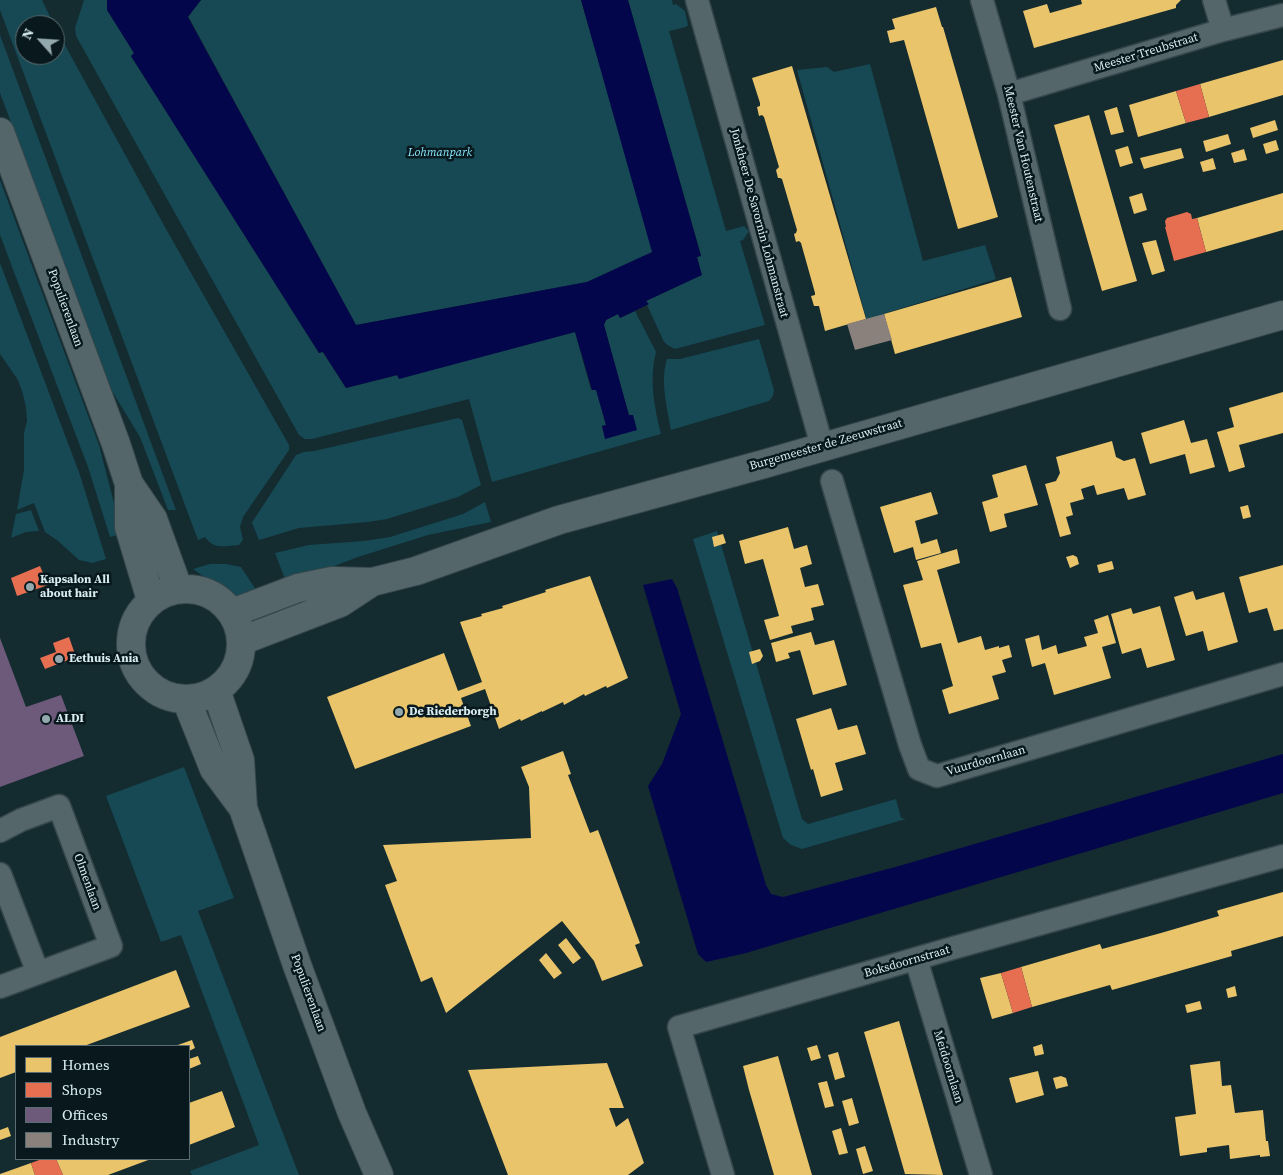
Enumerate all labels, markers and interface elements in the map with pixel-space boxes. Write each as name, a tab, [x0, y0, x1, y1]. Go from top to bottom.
north arrow	[15, 15, 65, 65]
text: N	[16, 25, 39, 43]
street label: Meester Treubstraat	[1092, 30, 1200, 76]
street label: Meester Van Houtenstraat	[1000, 85, 1046, 223]
street label: Jonkheer De Savornin Lohmanstraat	[727, 127, 791, 319]
park label: Lohmanpark	[408, 146, 472, 160]
street label: Populierenlaan	[44, 267, 86, 349]
street label: Burgemeester de Zeeuwstraat	[748, 416, 904, 474]
place label: Kapsalon All about hair	[40, 573, 110, 601]
marker: Kapsalon All about hair	[24, 581, 36, 593]
place label: Eethuis Ania	[69, 652, 139, 666]
marker: Eethuis Ania	[53, 653, 65, 665]
place label: De Riederborgh	[409, 705, 497, 719]
marker: De Riederborgh	[393, 706, 405, 718]
place label: ALDI	[56, 712, 84, 726]
marker: ALDI	[40, 713, 52, 725]
street label: Vuurdoornlaan	[945, 743, 1027, 779]
street label: Olmenlaan	[70, 852, 104, 912]
street label: Boksdoornstraat	[863, 943, 951, 981]
street label: Populierenlaan	[287, 952, 329, 1034]
street label: Meidoornlaan	[930, 1029, 966, 1105]
legend	[15, 1045, 190, 1160]
text: Homes	[62, 1054, 109, 1075]
text: Shops	[62, 1079, 102, 1100]
text: Offices	[62, 1104, 108, 1125]
text: Industry	[62, 1129, 119, 1150]

